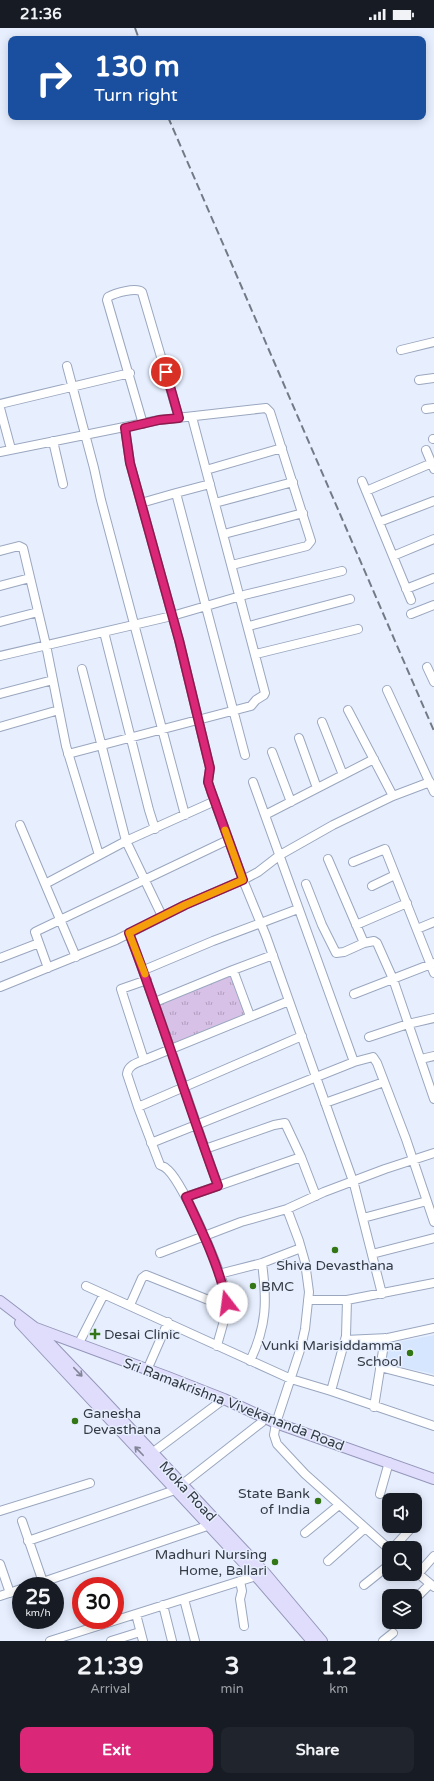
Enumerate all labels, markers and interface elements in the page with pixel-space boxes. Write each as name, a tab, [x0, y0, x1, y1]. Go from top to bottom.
text: 21:36	[20, 5, 62, 23]
text: 130 m	[94, 50, 180, 84]
icon: right	[28, 52, 80, 104]
text: Turn right	[94, 84, 178, 106]
pin	[149, 355, 183, 389]
icon: arrive	[155, 361, 177, 383]
marker: Shiva Devasthana	[330, 1245, 340, 1255]
place label: Shiva Devasthana	[276, 1257, 394, 1274]
place label: BMC	[261, 1278, 294, 1295]
marker: BMC	[248, 1281, 258, 1291]
position arrow	[206, 1282, 248, 1324]
place label: Desai Clinic	[104, 1326, 180, 1343]
marker: Desai Clinic	[89, 1328, 101, 1340]
place label: Vunki Marisiddamma School	[261, 1337, 402, 1370]
marker: Vunki Marisiddamma School	[405, 1348, 415, 1358]
street label: Sri Ramakrishna Vivekananda Road	[121, 1354, 347, 1455]
one-way arrow	[73, 1367, 82, 1377]
place label: Ganesha Devasthana	[83, 1405, 161, 1438]
marker: Ganesha Devasthana	[70, 1416, 80, 1426]
one-way arrow	[134, 1446, 144, 1456]
street label: Moka Road	[155, 1458, 220, 1525]
place label: State Bank of India	[238, 1485, 310, 1518]
map controls	[382, 1493, 422, 1629]
button: sound	[382, 1493, 422, 1533]
marker: State Bank of India	[313, 1496, 323, 1506]
button: search	[382, 1541, 422, 1581]
place label: Madhuri Nursing Home, Ballari	[155, 1546, 267, 1579]
marker: Madhuri Nursing Home, Ballari	[270, 1557, 280, 1567]
speed limit sign: 30	[72, 1577, 124, 1629]
text: 25	[25, 1586, 51, 1610]
button: layers	[382, 1589, 422, 1629]
text: km/h	[25, 1607, 51, 1619]
text: 21:39	[77, 1652, 144, 1681]
text: 3	[225, 1652, 240, 1681]
text: 1.2	[321, 1652, 357, 1681]
text: Arrival	[90, 1681, 130, 1697]
text: min	[221, 1681, 244, 1697]
text: km	[329, 1681, 348, 1697]
button: Exit	[20, 1727, 213, 1773]
button: Share	[221, 1727, 414, 1773]

